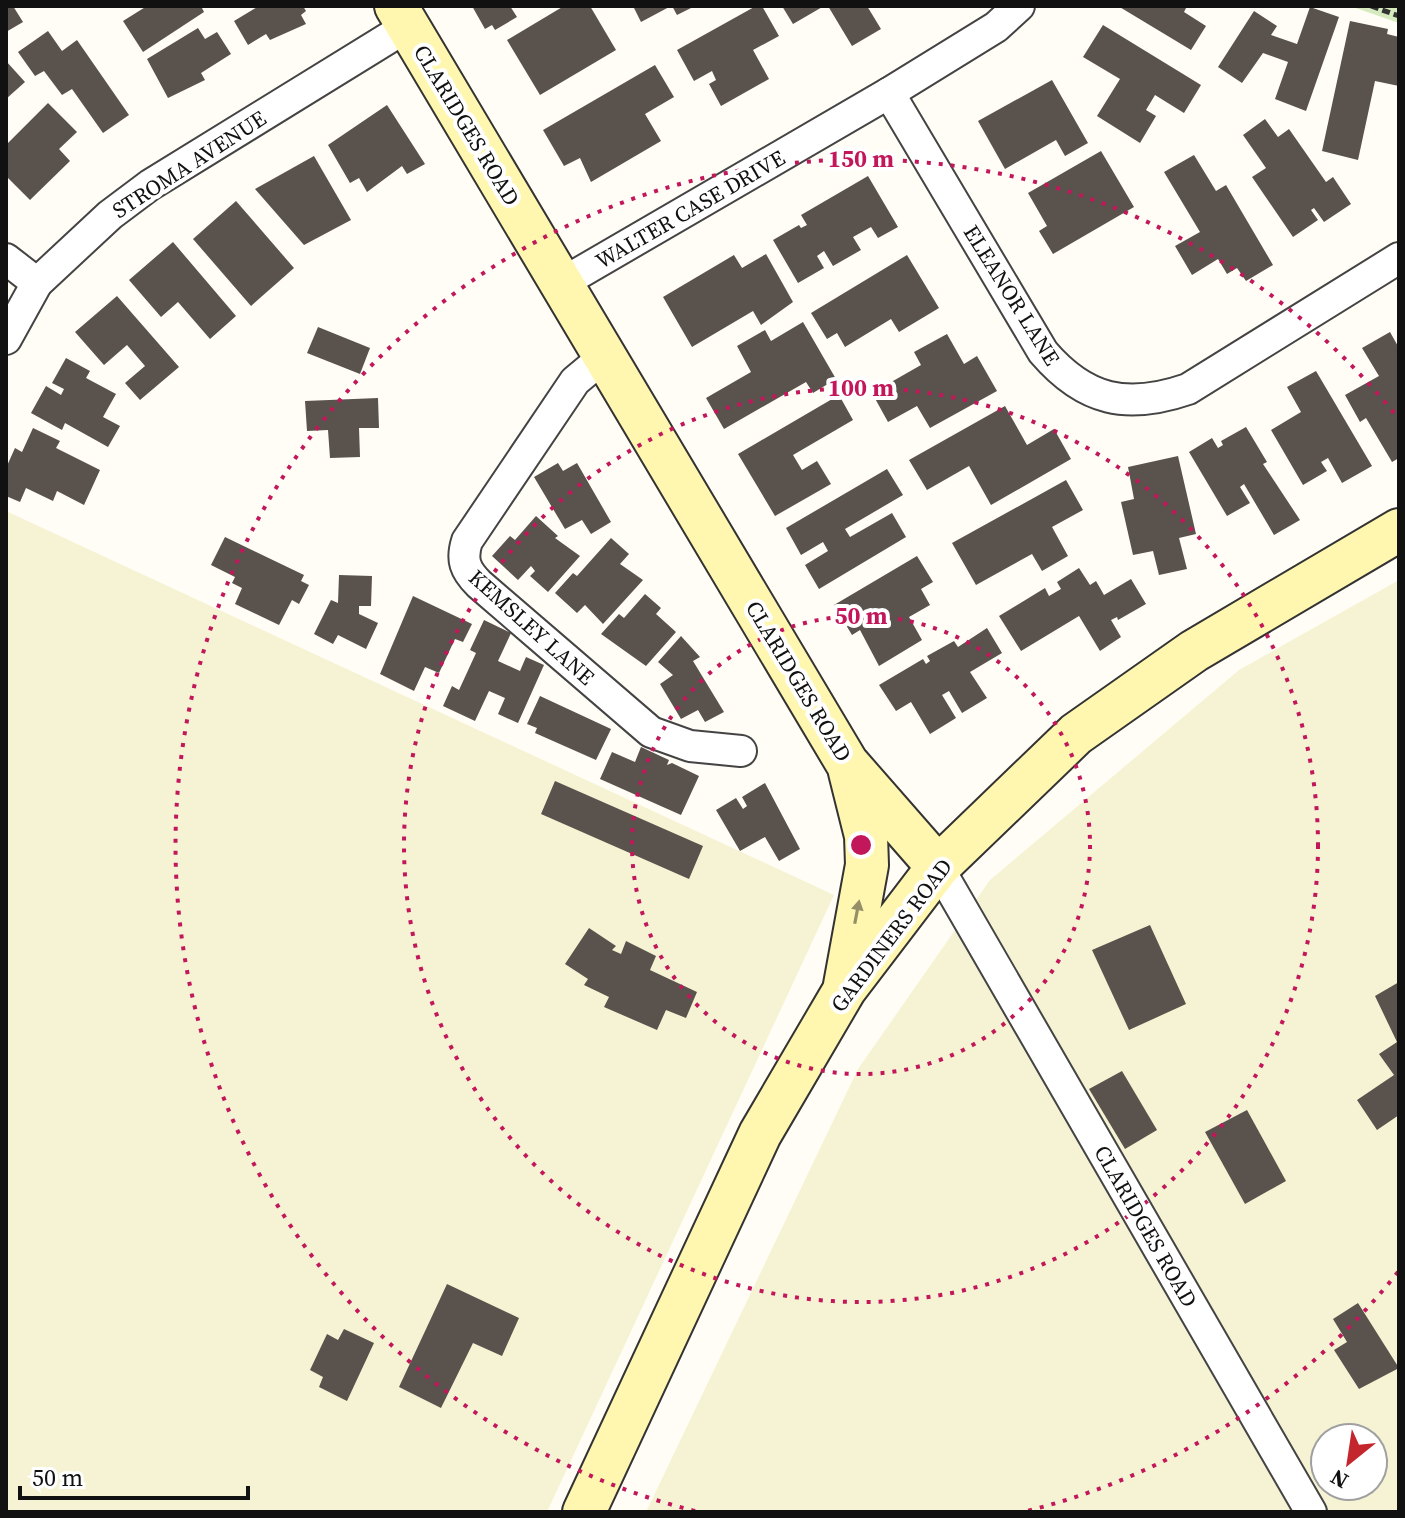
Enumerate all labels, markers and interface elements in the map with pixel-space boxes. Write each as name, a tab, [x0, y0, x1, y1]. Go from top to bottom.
street label: CLARIDGES ROAD	[407, 39, 527, 211]
street label: STROMA AVENUE	[106, 103, 272, 225]
text: 150 m	[828, 142, 894, 175]
street label: WALTER CASE DRIVE	[590, 143, 790, 275]
street label: ELEANOR LANE	[957, 219, 1067, 371]
text: 100 m	[828, 371, 894, 404]
street label: KEMSLEY LANE	[463, 562, 601, 692]
street label: CLARIDGES ROAD	[739, 595, 859, 767]
text: 50 m	[835, 599, 888, 632]
centre of rings	[847, 831, 875, 859]
street label: GARDINERS ROAD	[823, 852, 959, 1018]
one-way arrow	[851, 899, 864, 924]
street label: CLARIDGES ROAD	[1087, 1139, 1205, 1313]
north arrow	[1309, 1422, 1389, 1502]
scale bar	[20, 1450, 248, 1500]
text: 50 m	[32, 1461, 83, 1494]
text: N	[1325, 1462, 1353, 1496]

